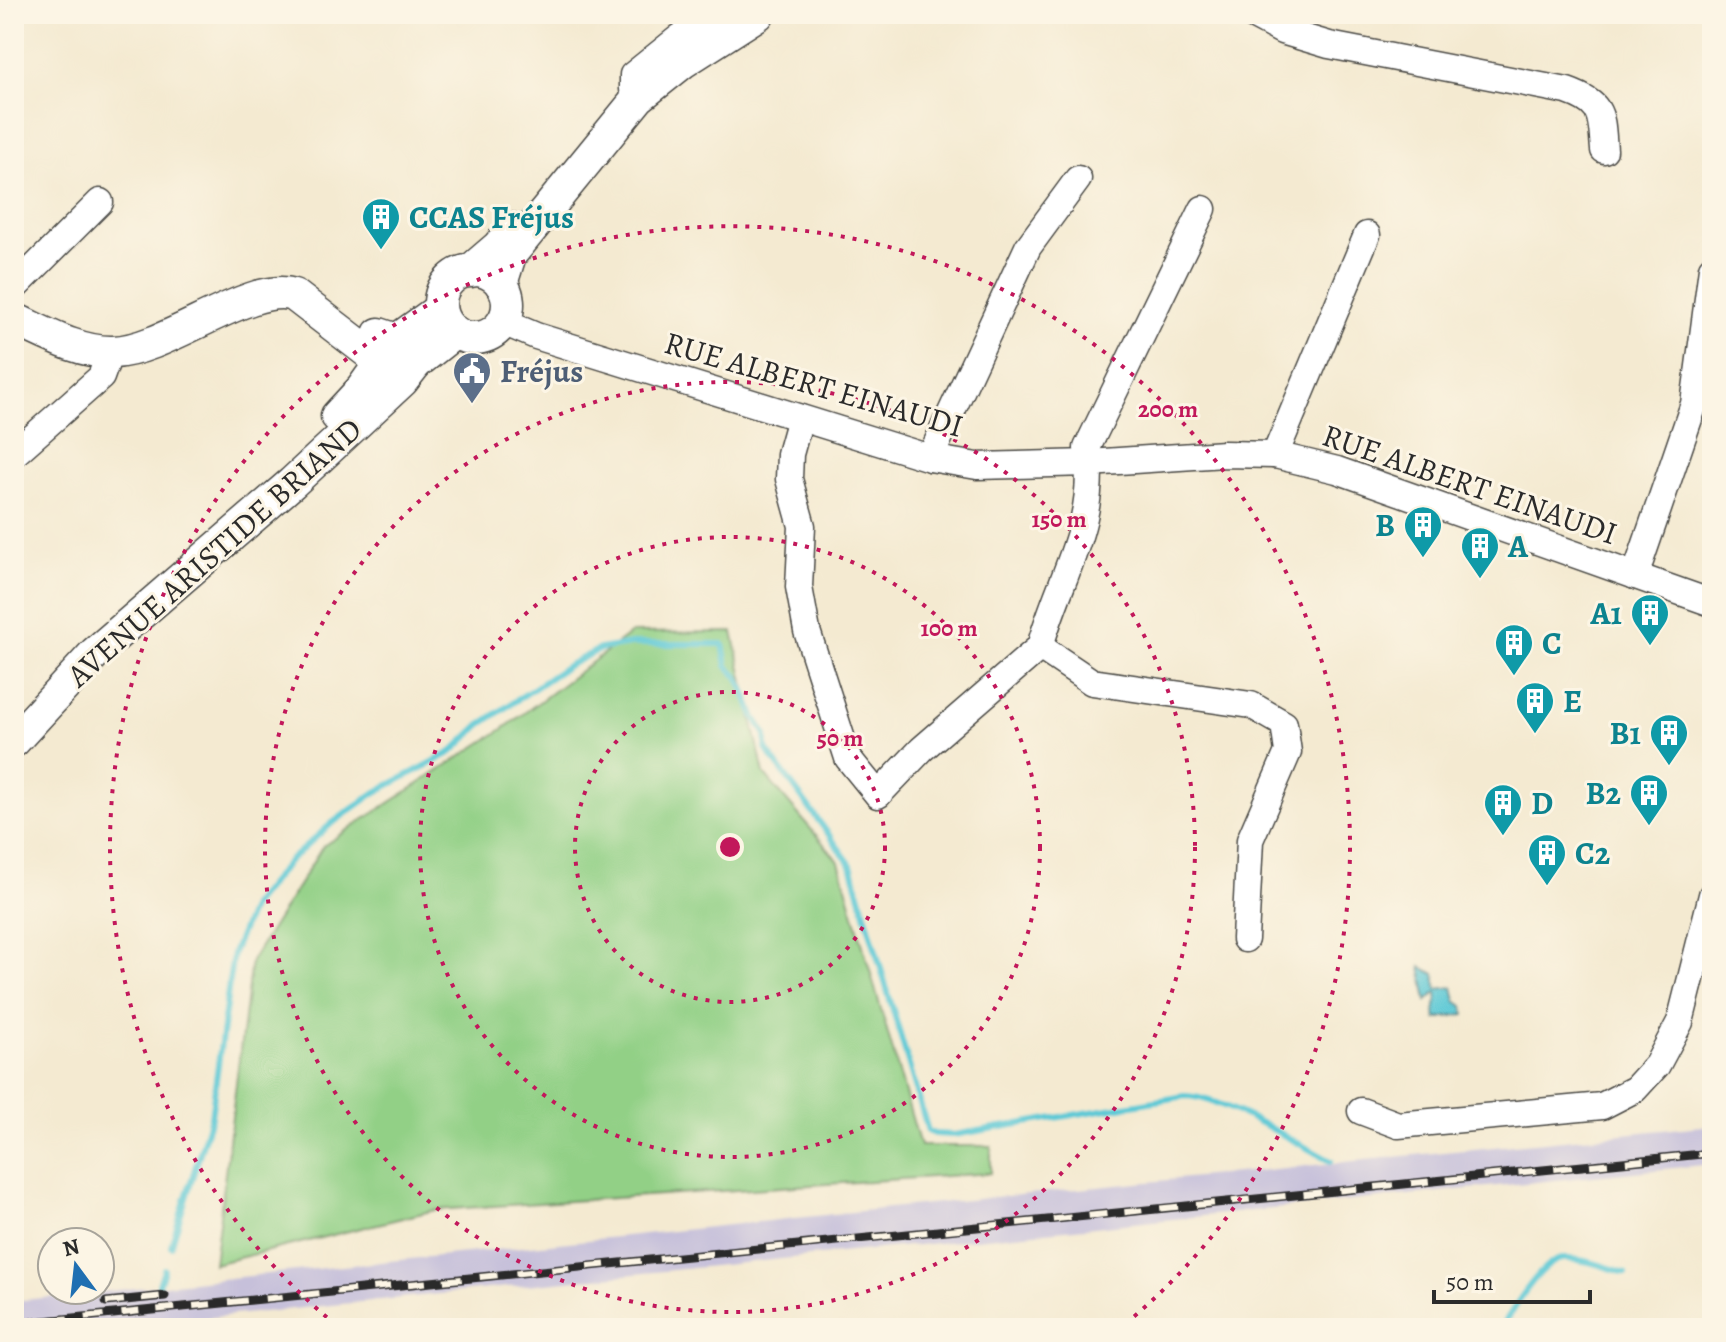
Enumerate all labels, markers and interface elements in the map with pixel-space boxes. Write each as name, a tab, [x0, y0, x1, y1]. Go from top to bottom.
place label: CCAS Fréjus	[409, 195, 574, 239]
building icon: CCAS Fréjus	[360, 196, 402, 251]
street label: RUE ALBERT EINAUDI	[659, 320, 969, 448]
place label: Fréjus	[500, 349, 583, 393]
public building icon: Fréjus	[451, 350, 493, 405]
text: 200 m	[1138, 393, 1198, 425]
street label: AVENUE ARISTIDE BRIAND	[56, 407, 371, 697]
street label: RUE ALBERT EINAUDI	[1318, 416, 1622, 552]
text: 150 m	[1031, 503, 1087, 535]
building icon: B	[1402, 504, 1444, 559]
place label: B	[1375, 506, 1395, 544]
building icon: A	[1459, 525, 1501, 580]
place label: A	[1508, 527, 1528, 565]
place label: A1	[1590, 591, 1622, 635]
building icon: A1	[1629, 592, 1671, 647]
text: 100 m	[920, 612, 978, 644]
place label: C	[1542, 621, 1562, 665]
building icon: C	[1493, 622, 1535, 677]
place label: E	[1563, 679, 1582, 723]
building icon: E	[1514, 680, 1556, 735]
place label: B1	[1609, 711, 1641, 755]
building icon: B1	[1648, 712, 1690, 767]
text: 50 m	[817, 722, 863, 754]
place label: B2	[1585, 771, 1621, 815]
building icon: B2	[1628, 772, 1670, 827]
place label: D	[1531, 781, 1553, 825]
building icon: D	[1482, 782, 1524, 837]
place label: C2	[1575, 831, 1610, 875]
building icon: C2	[1526, 832, 1568, 887]
centre of rings	[716, 833, 744, 861]
north arrow	[36, 1226, 116, 1306]
text: N	[59, 1231, 83, 1264]
scale bar	[1434, 1254, 1590, 1304]
text: 50 m	[1446, 1266, 1494, 1298]

